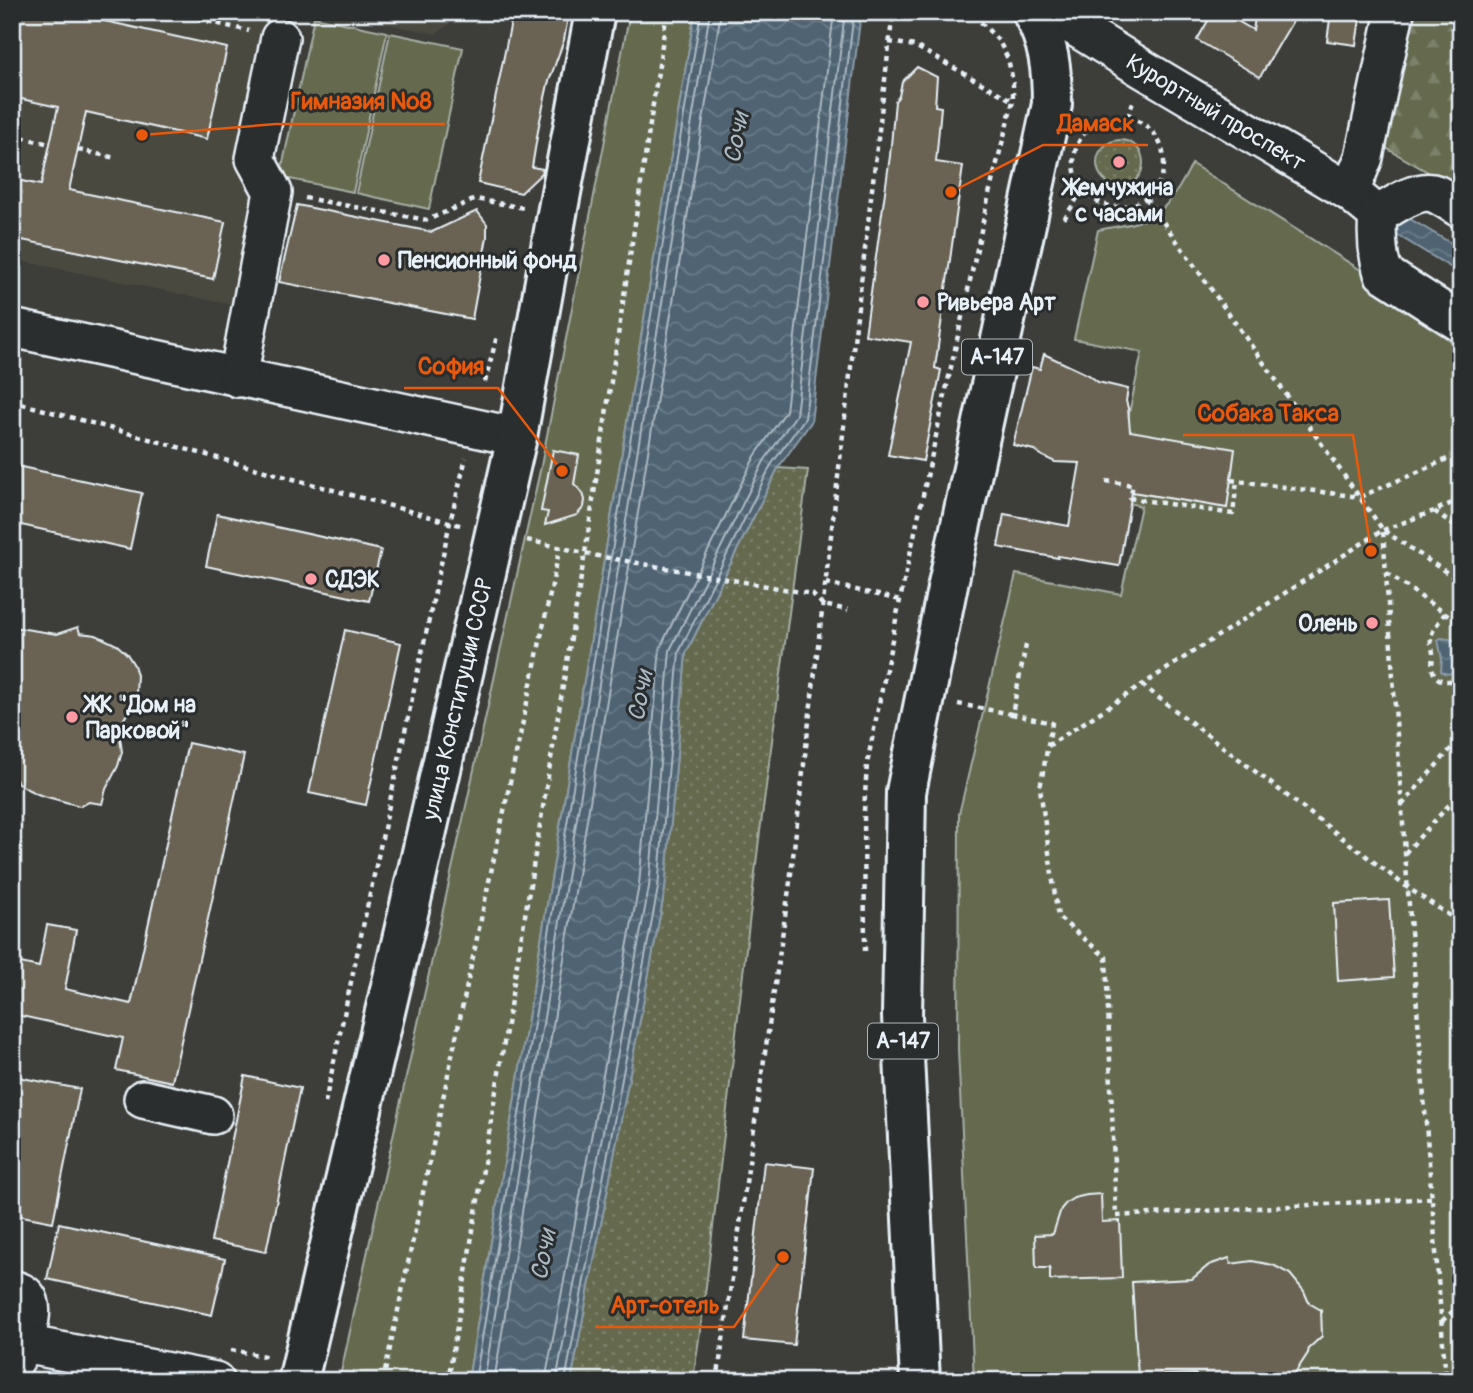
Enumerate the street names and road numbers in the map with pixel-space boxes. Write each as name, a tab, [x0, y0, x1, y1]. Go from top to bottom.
street label: Курортный проспект	[1121, 47, 1311, 178]
road number: А-147	[962, 340, 1032, 374]
street label: улица Конституции СССР	[415, 575, 500, 824]
road number: А-147	[868, 1024, 938, 1058]

